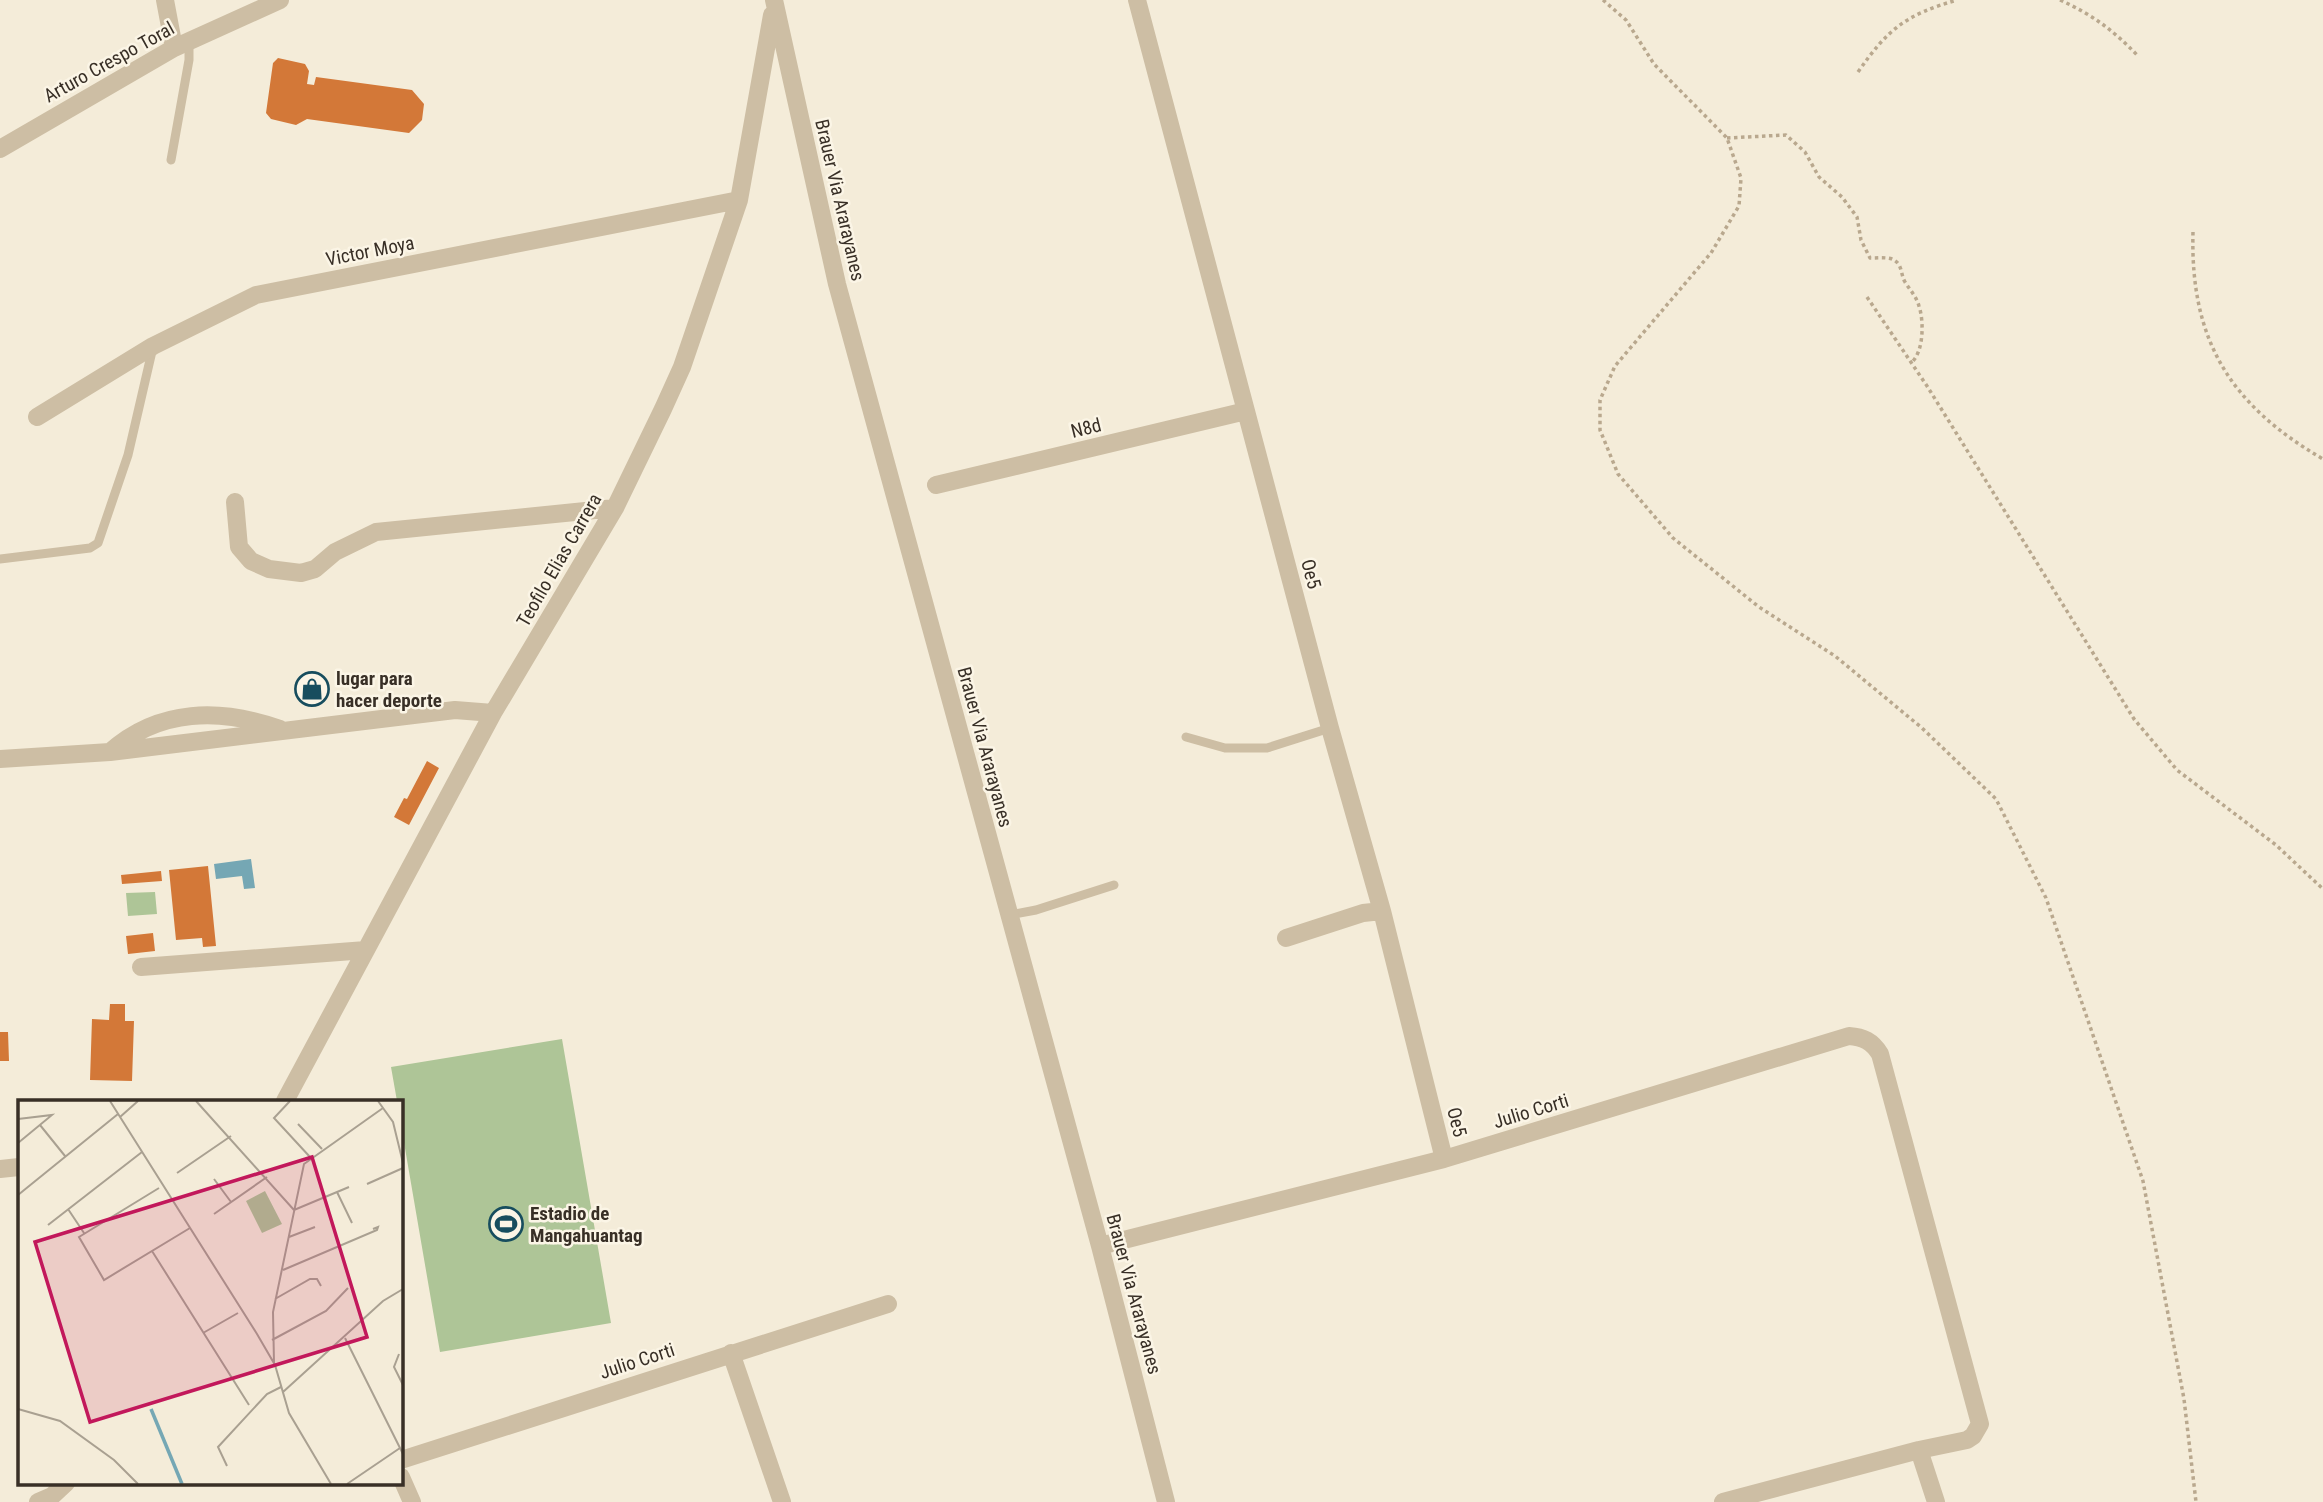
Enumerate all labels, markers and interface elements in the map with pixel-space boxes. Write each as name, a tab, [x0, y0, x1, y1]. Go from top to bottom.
street label: Arturo Crespo Toral	[40, 17, 178, 107]
street label: Brauer Via Ararayanes	[810, 117, 870, 283]
street label: Victor Moya	[324, 231, 416, 271]
street label: N8d	[1068, 413, 1104, 443]
street label: Teofilo Elias Carrera	[512, 489, 606, 631]
street label: Oe5	[1296, 557, 1326, 591]
street label: Brauer Via Ararayanes	[953, 664, 1017, 830]
place label: lugar para hacer deporte	[336, 667, 442, 712]
shop icon: lugar para hacer deporte	[293, 670, 331, 708]
street label: Julio Corti	[1491, 1089, 1571, 1133]
inset map	[18, 1100, 402, 1484]
street label: Oe5	[1442, 1105, 1472, 1139]
place label: Estadio de Mangahuantag	[530, 1202, 643, 1247]
sports icon: Estadio de Mangahuantag	[487, 1205, 525, 1243]
street label: Brauer Via Ararayanes	[1102, 1211, 1166, 1377]
street label: Julio Corti	[597, 1338, 677, 1384]

